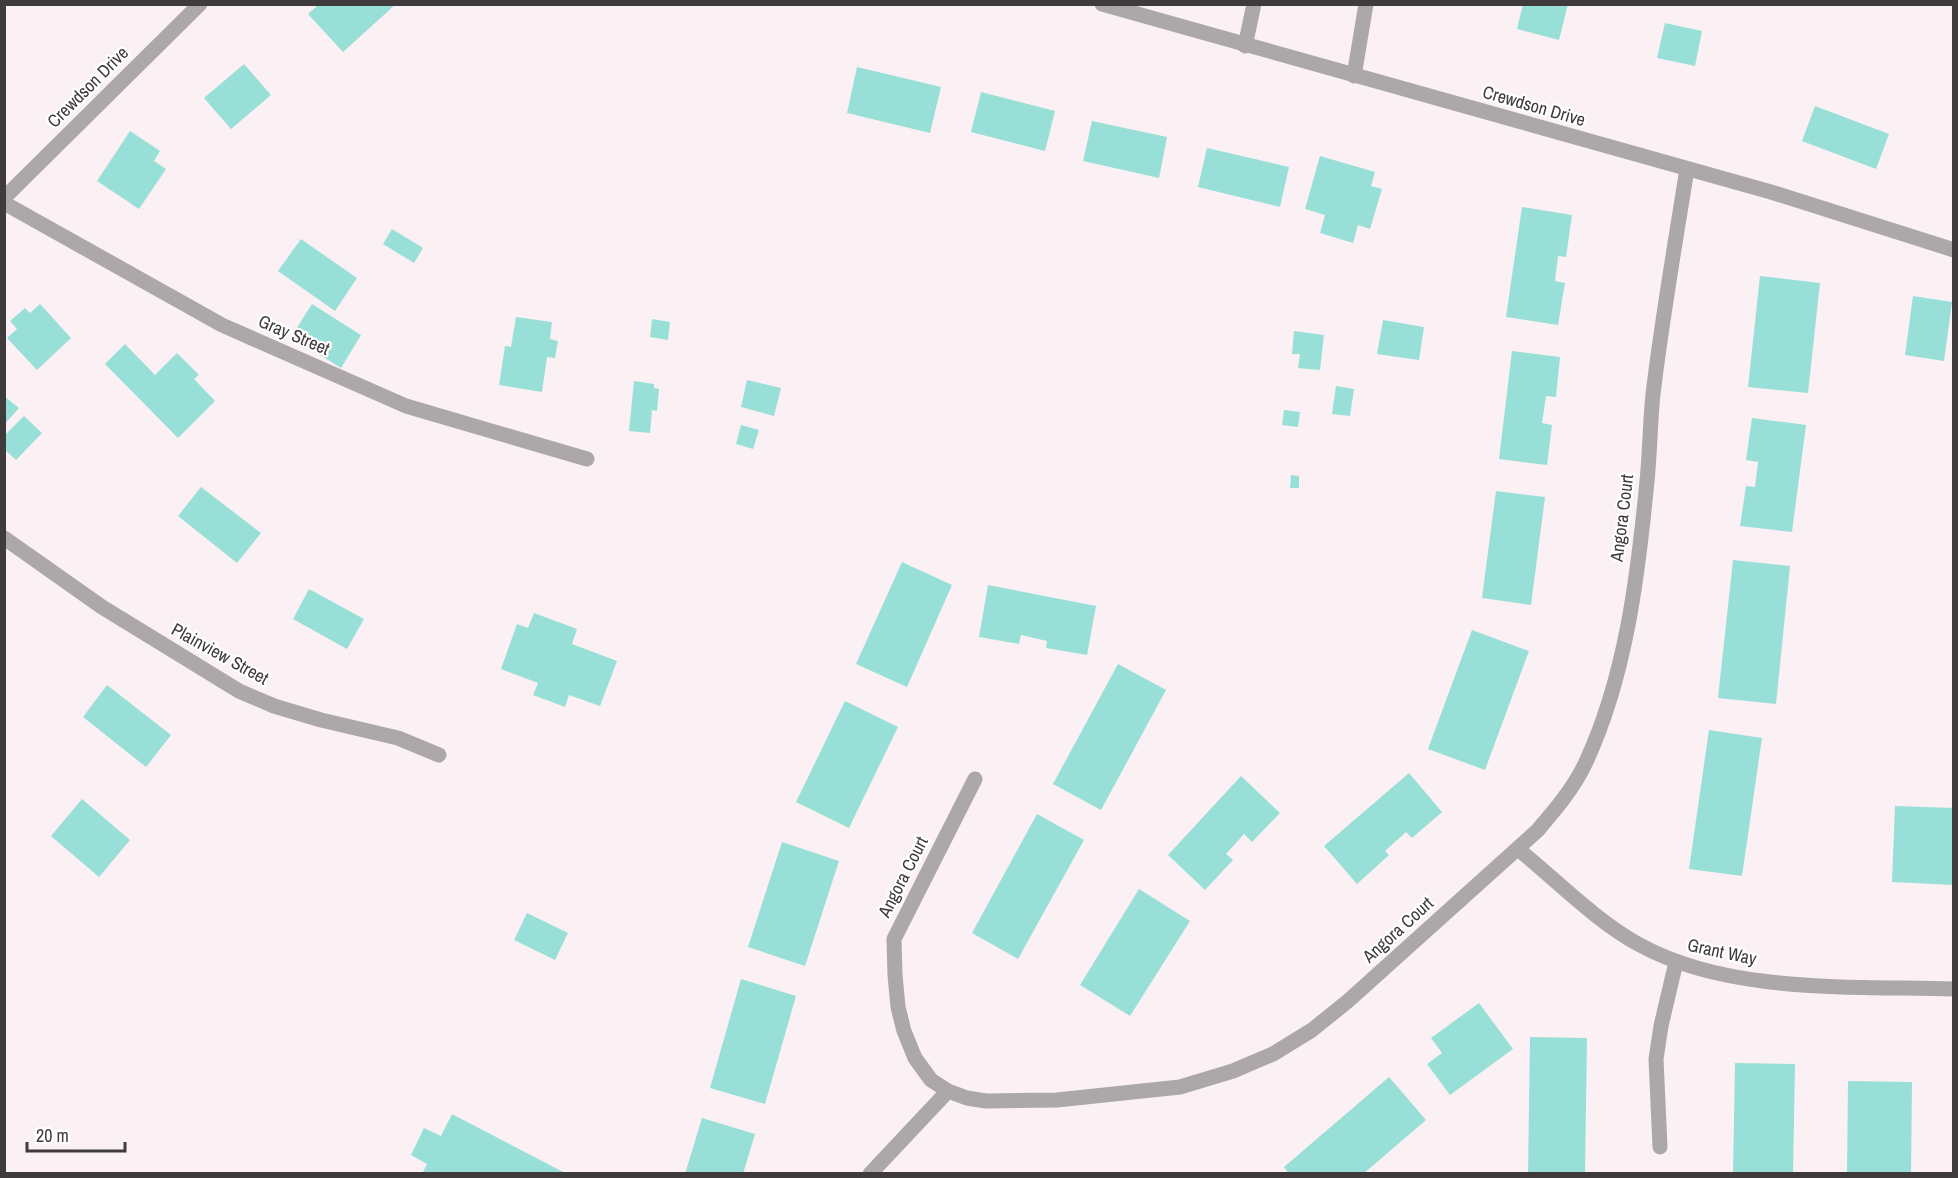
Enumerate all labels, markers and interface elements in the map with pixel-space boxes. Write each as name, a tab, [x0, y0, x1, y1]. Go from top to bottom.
street label: Crewdson Drive	[41, 40, 134, 133]
street label: Crewdson Drive	[1480, 79, 1588, 132]
street label: Gray Street	[255, 308, 334, 361]
street label: Angora Court	[1604, 473, 1639, 564]
street label: Plainview Street	[167, 617, 273, 691]
street label: Angora Court	[871, 832, 934, 922]
street label: Angora Court	[1356, 891, 1439, 969]
street label: Grant Way	[1685, 932, 1760, 971]
scale bar	[27, 1115, 124, 1153]
text: 20 m	[36, 1123, 69, 1148]

